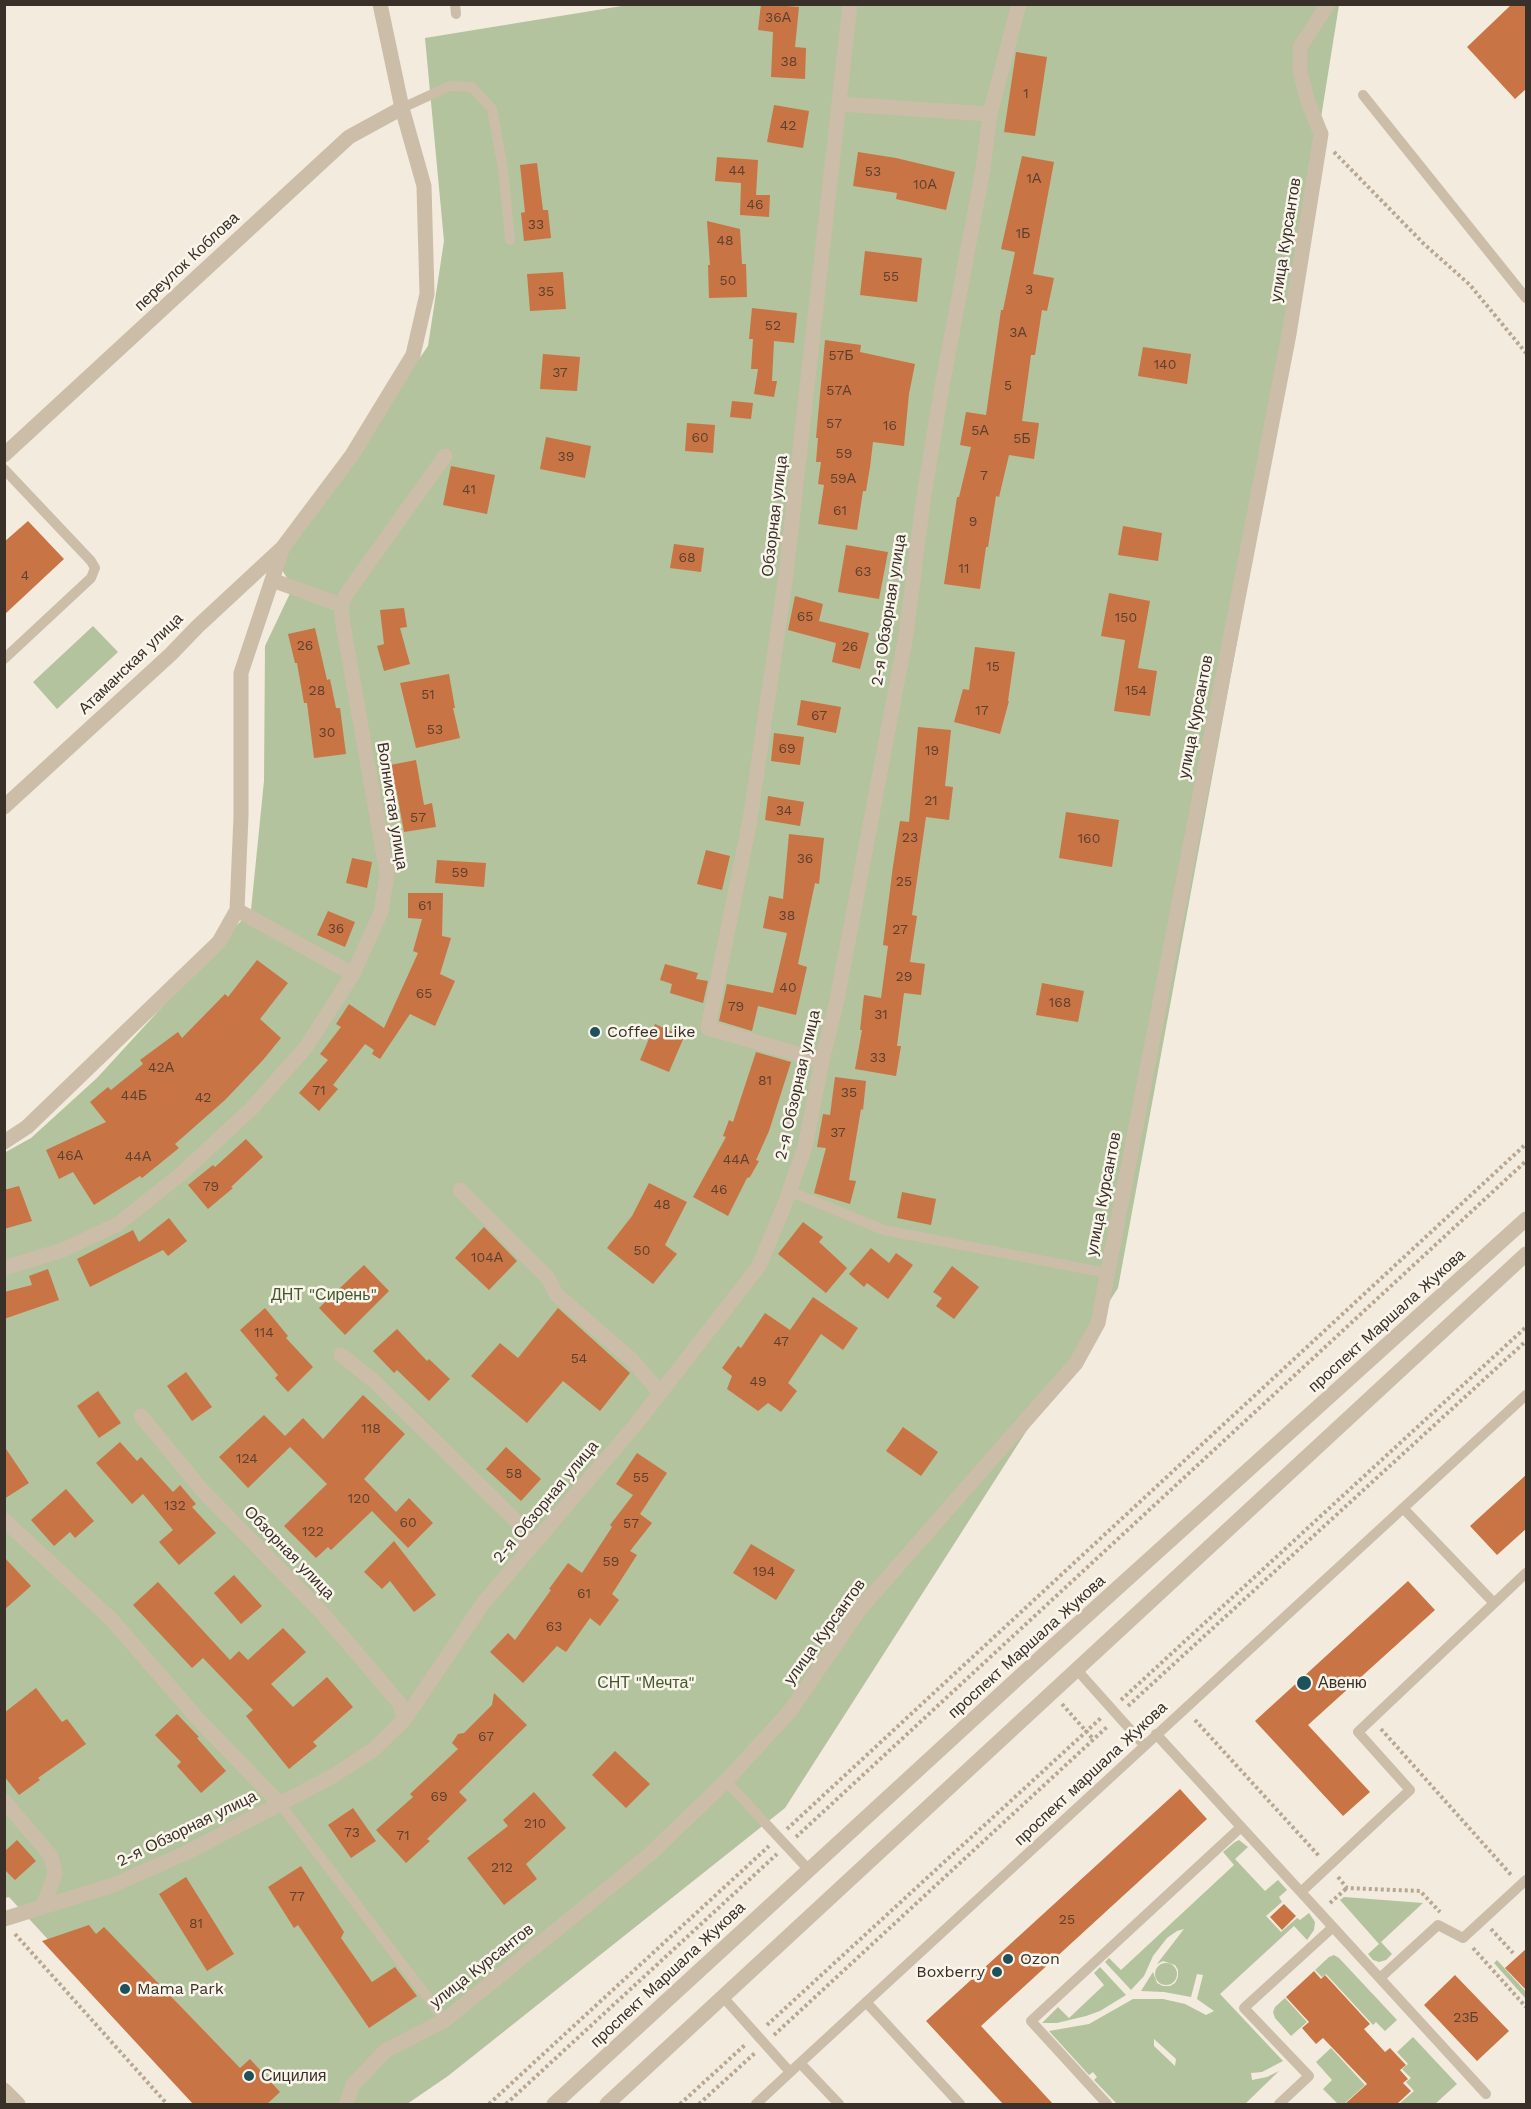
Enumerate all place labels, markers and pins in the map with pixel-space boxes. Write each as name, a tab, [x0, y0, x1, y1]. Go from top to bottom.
place label: Coffee Like	[607, 1022, 696, 1042]
marker: Coffee Like	[588, 1025, 602, 1039]
place label: Авеню	[1318, 1673, 1367, 1693]
marker: Авеню	[1295, 1674, 1313, 1692]
place label: Ozon	[1020, 1949, 1060, 1969]
marker: Ozon	[1001, 1952, 1015, 1966]
place label: Boxberry	[916, 1962, 985, 1982]
marker: Boxberry	[990, 1965, 1004, 1979]
place label: Mama Park	[137, 1979, 224, 1999]
marker: Mama Park	[118, 1982, 132, 1996]
place label: Сицилия	[261, 2066, 327, 2086]
marker: Сицилия	[242, 2069, 256, 2083]

